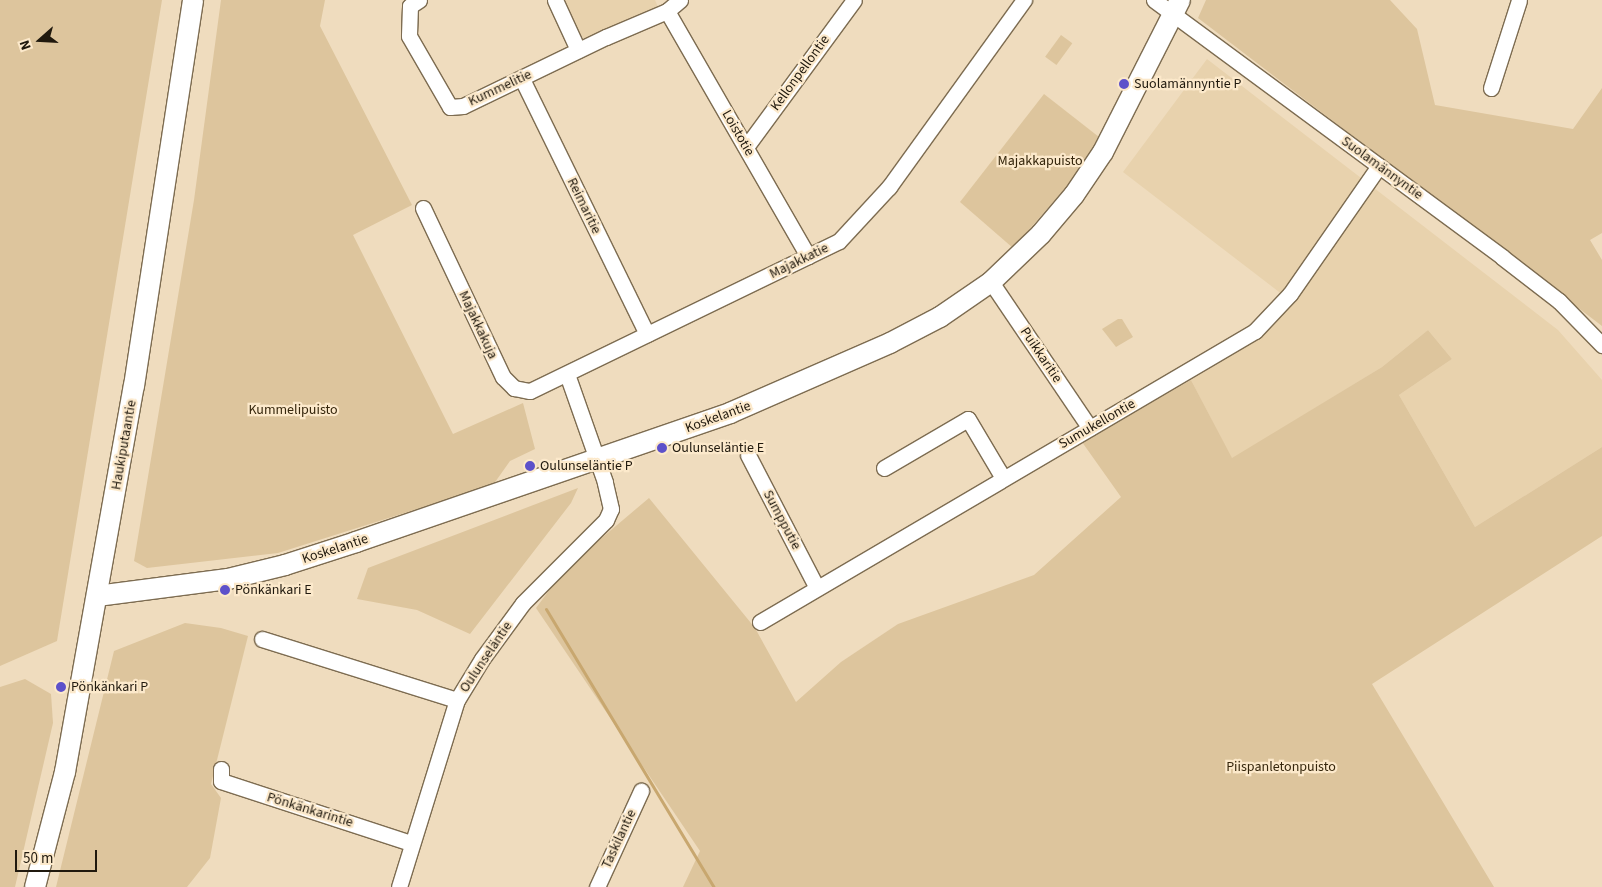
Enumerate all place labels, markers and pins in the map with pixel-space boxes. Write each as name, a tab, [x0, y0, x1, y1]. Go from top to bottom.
place label: Suolamännyntie P	[1134, 76, 1241, 92]
marker: Suolamännyntie P	[1118, 78, 1130, 90]
place label: Oulunseläntie E	[672, 440, 764, 456]
marker: Oulunseläntie E	[656, 442, 668, 454]
place label: Oulunseläntie P	[540, 458, 633, 474]
marker: Oulunseläntie P	[524, 460, 536, 472]
place label: Pönkänkari E	[235, 582, 312, 598]
marker: Pönkänkari E	[219, 584, 231, 596]
place label: Pönkänkari P	[71, 679, 148, 695]
marker: Pönkänkari P	[55, 681, 67, 693]

